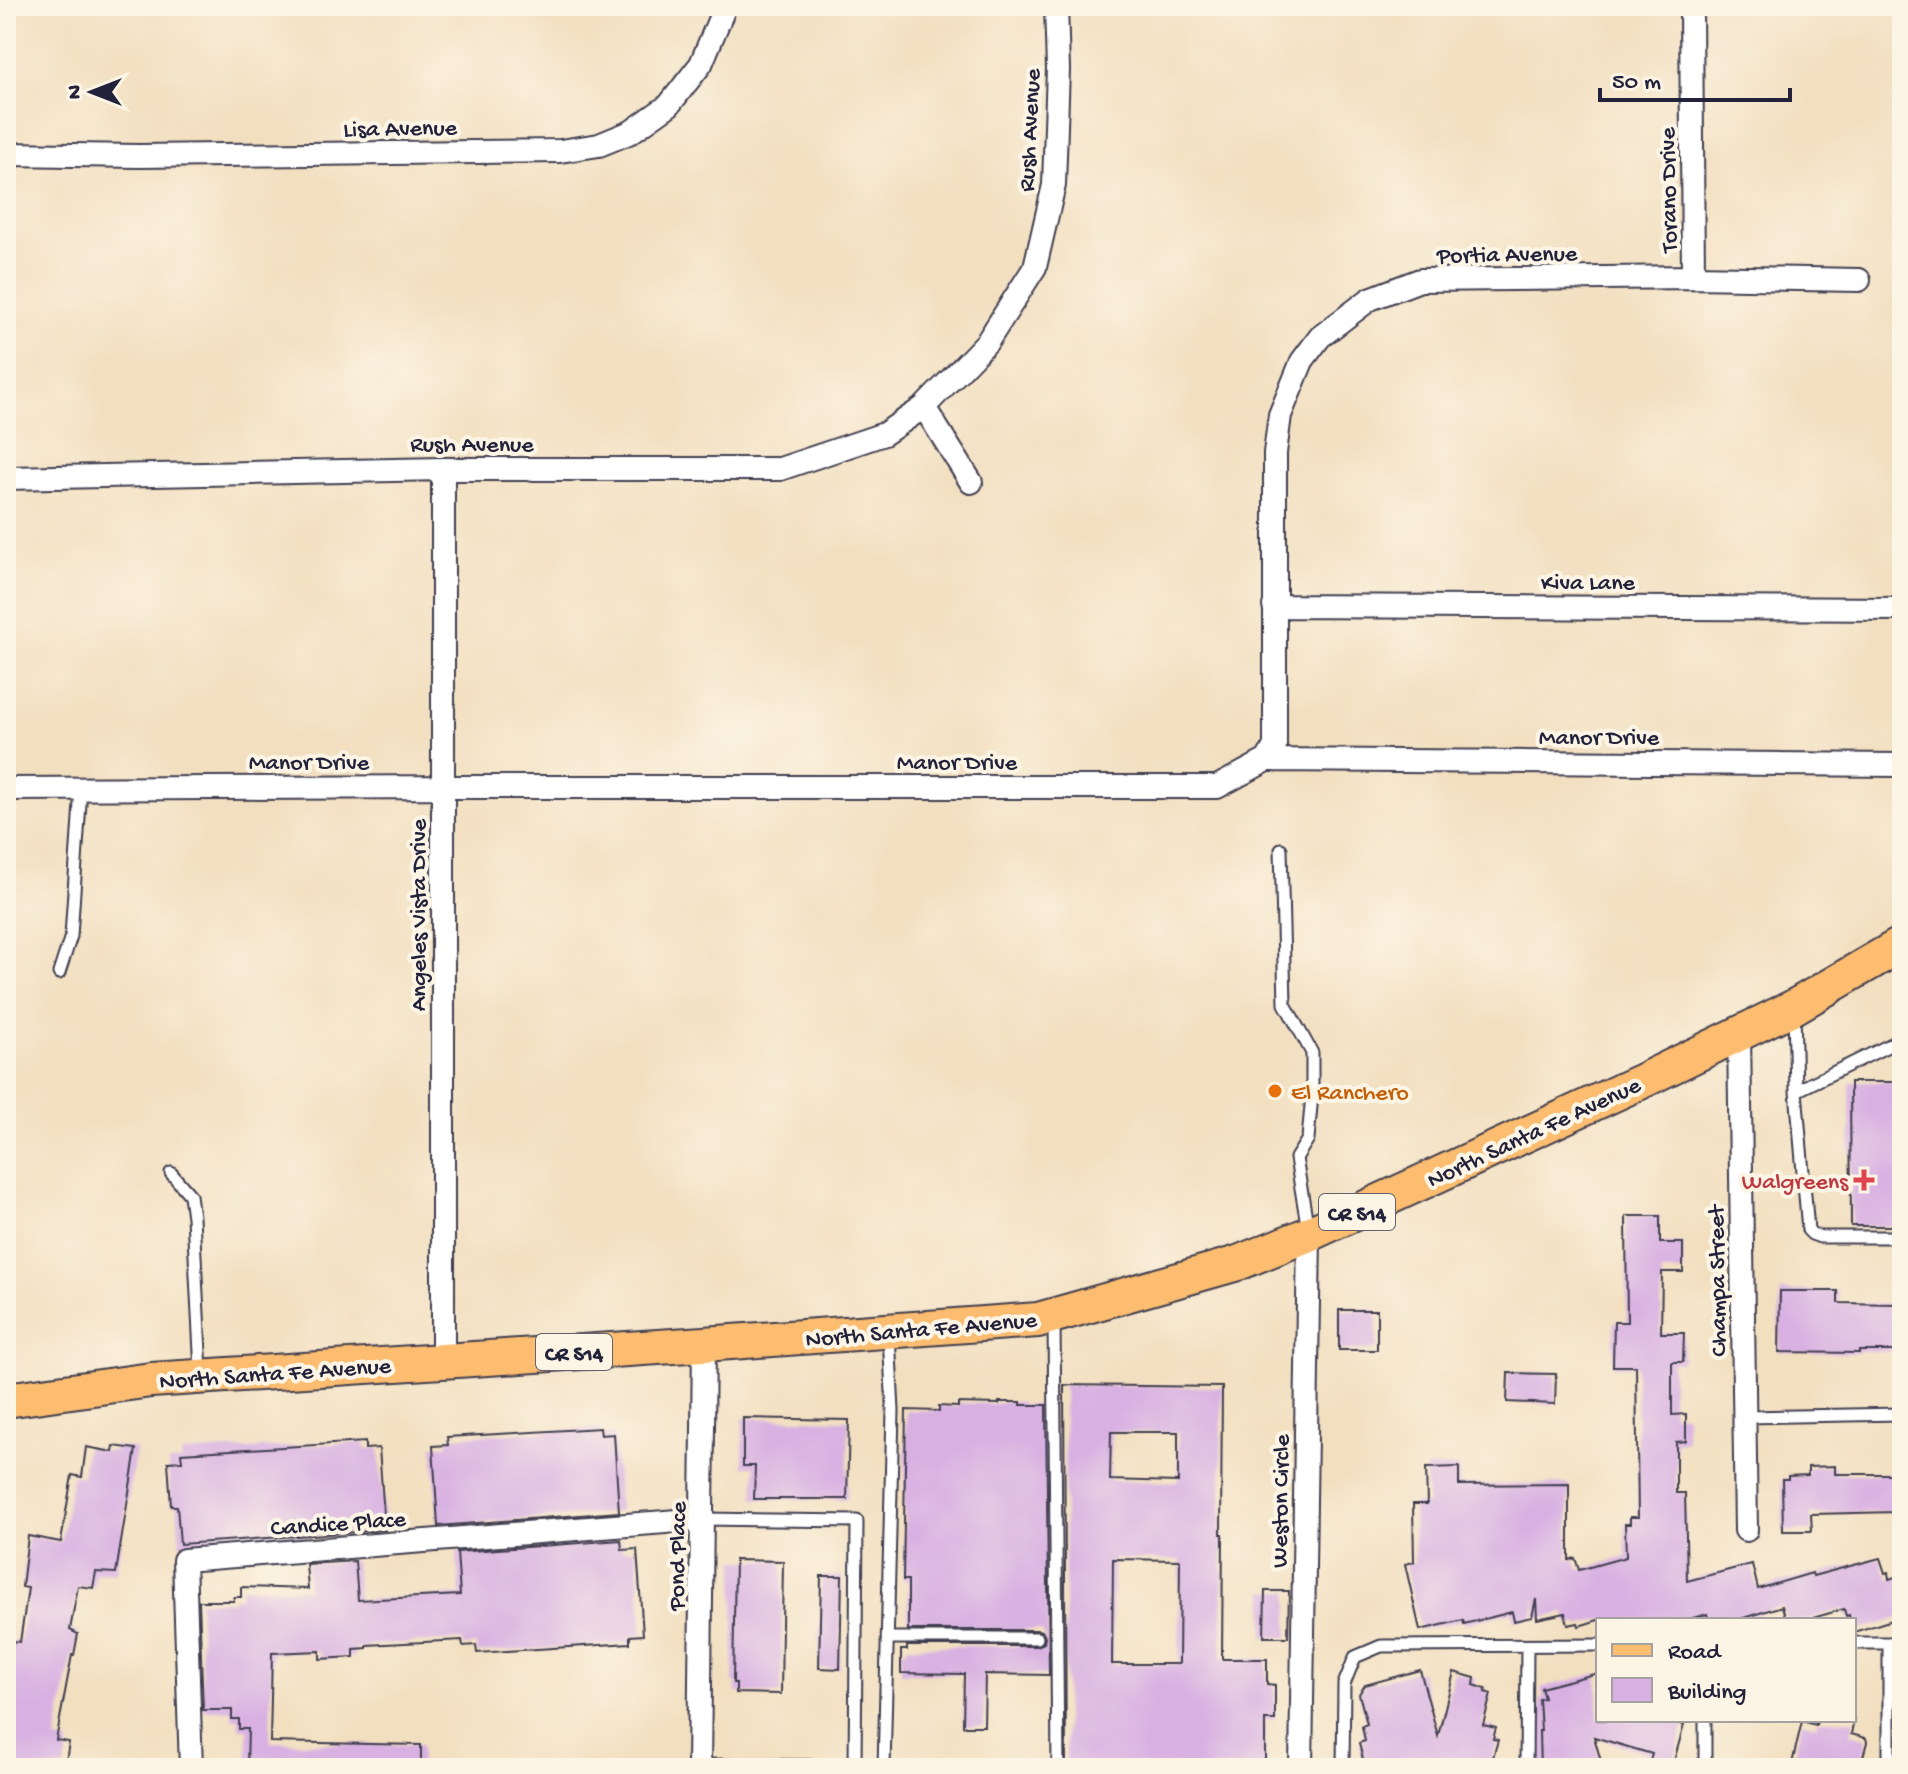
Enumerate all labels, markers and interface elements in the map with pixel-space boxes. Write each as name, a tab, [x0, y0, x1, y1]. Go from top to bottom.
north arrow	[52, 52, 132, 132]
scale bar	[1600, 52, 1790, 102]
street label: Rush Avenue	[1014, 67, 1049, 193]
text: 50 m	[1612, 69, 1661, 98]
text: N	[63, 85, 89, 99]
street label: Lisa Avenue	[343, 115, 458, 146]
street label: Torano Drive	[1655, 126, 1686, 255]
street label: Portia Avenue	[1436, 241, 1578, 272]
street label: Rush Avenue	[410, 432, 534, 461]
street label: Kiva Lane	[1541, 570, 1636, 599]
street label: Manor Drive	[1539, 725, 1660, 754]
street label: Manor Drive	[249, 750, 370, 779]
street label: Manor Drive	[897, 750, 1018, 779]
street label: Angeles Vista Drive	[406, 818, 435, 1011]
street label: North Santa Fe Avenue	[1423, 1072, 1646, 1196]
place label: El Ranchero	[1291, 1080, 1409, 1109]
marker: El Ranchero	[1266, 1082, 1284, 1100]
place label: Walgreens	[1742, 1169, 1849, 1198]
marker: Walgreens	[1855, 1171, 1873, 1189]
road number: CR S14	[1319, 1194, 1395, 1230]
street label: Champa Street	[1704, 1203, 1735, 1357]
street label: North Santa Fe Avenue	[804, 1307, 1039, 1356]
road number: CR S14	[536, 1334, 612, 1370]
street label: North Santa Fe Avenue	[158, 1353, 393, 1398]
street label: Weston Circle	[1267, 1433, 1298, 1568]
street label: Pond Place	[664, 1501, 695, 1612]
street label: Candice Place	[270, 1506, 408, 1545]
legend	[1596, 1618, 1856, 1722]
text: Road	[1668, 1639, 1722, 1668]
text: Building	[1667, 1679, 1746, 1708]

